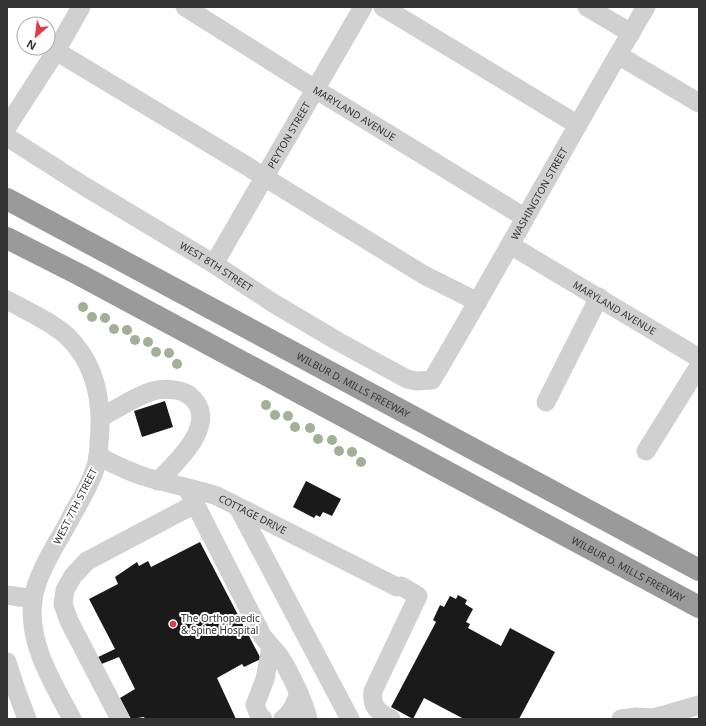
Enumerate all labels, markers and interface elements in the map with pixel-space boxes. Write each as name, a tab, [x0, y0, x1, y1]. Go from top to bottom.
north arrow	[16, 16, 56, 56]
text: N	[24, 37, 39, 54]
street label: MARYLAND AVENUE	[310, 83, 398, 144]
street label: PEYTON STREET	[264, 99, 314, 171]
street label: WASHINGTON STREET	[507, 144, 571, 242]
street label: WEST 8TH STREET	[177, 238, 256, 295]
street label: MARYLAND AVENUE	[571, 277, 659, 338]
street label: WILBUR D. MILLS FREEWAY	[294, 349, 413, 421]
street label: WEST 7TH STREET	[50, 465, 100, 546]
street label: COTTAGE DRIVE	[216, 491, 289, 537]
street label: WILBUR D. MILLS FREEWAY	[569, 533, 688, 605]
place label: The Orthopaedic & Spine Hospital	[181, 611, 260, 637]
marker: The Orthopaedic & Spine Hospital	[168, 619, 178, 629]

